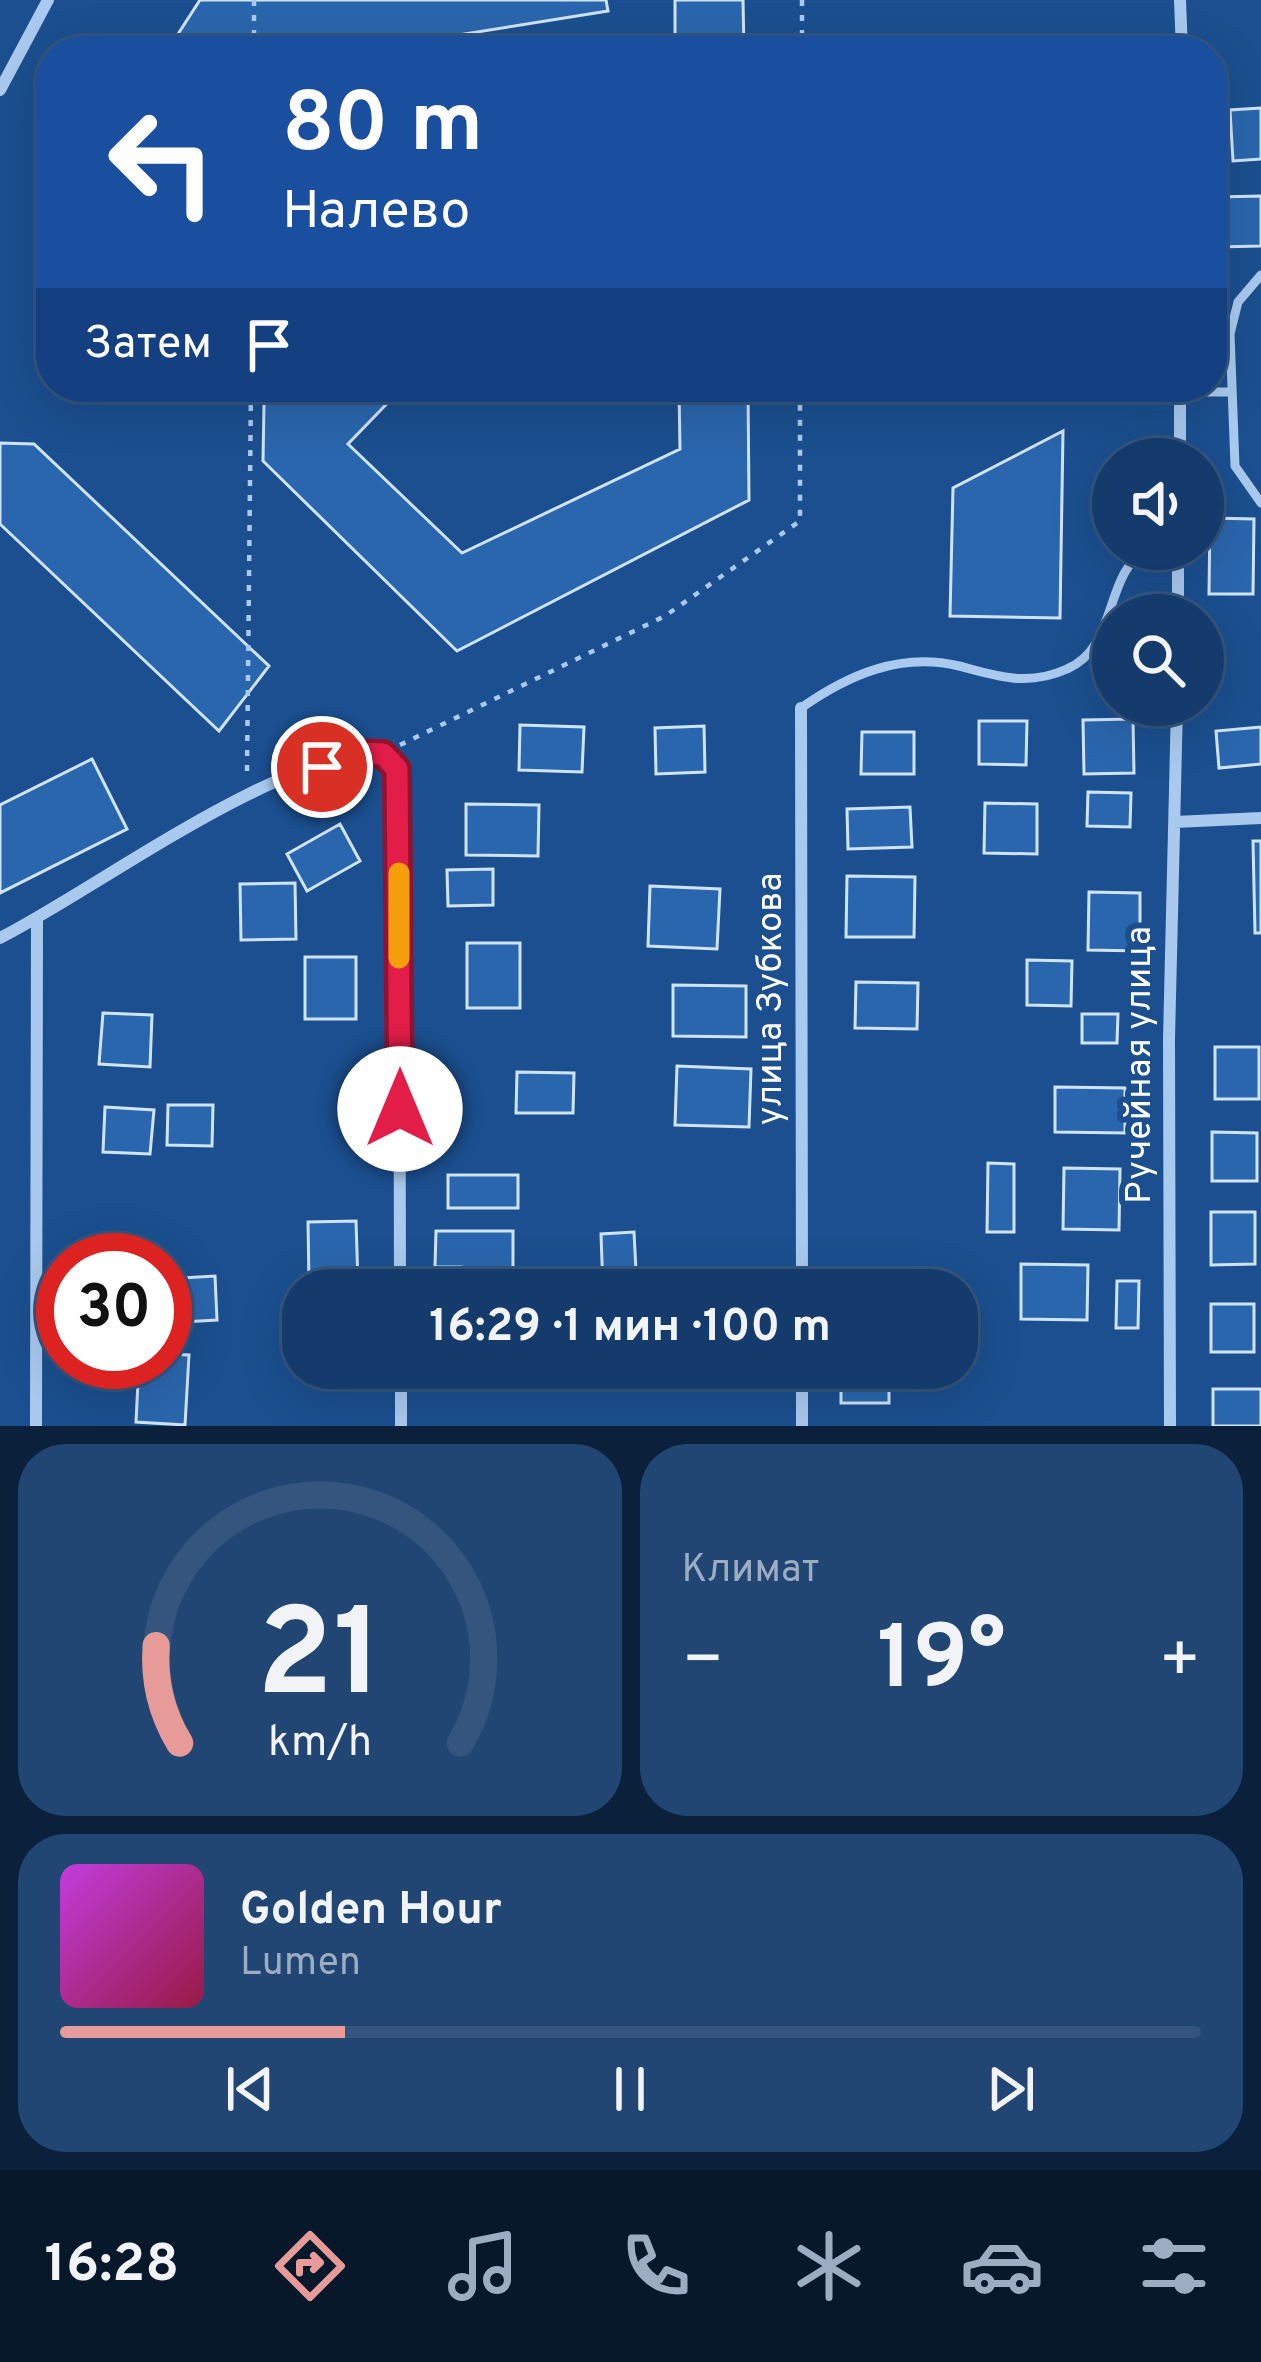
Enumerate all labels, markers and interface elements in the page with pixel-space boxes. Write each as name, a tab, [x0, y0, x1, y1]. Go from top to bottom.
text: 80 m	[282, 75, 483, 181]
icon: left	[84, 84, 240, 240]
text: Налево	[282, 179, 470, 248]
icon: arrive	[236, 312, 302, 378]
text: Затем	[84, 317, 212, 374]
map controls	[1092, 438, 1224, 726]
button: sound	[1092, 438, 1224, 570]
button: search	[1092, 594, 1224, 726]
pin	[271, 716, 373, 818]
icon: arrive	[289, 734, 355, 800]
street label: улица Зубкова	[749, 872, 795, 1126]
street label: Ручейная улица	[1118, 926, 1164, 1204]
position arrow	[337, 1046, 463, 1172]
speed limit sign: 30	[36, 1233, 192, 1389]
text: 16:29 · 1 мин · 100 m	[429, 1300, 831, 1357]
text: Климат	[682, 1547, 819, 1596]
text: 21	[257, 1582, 383, 1740]
text: 19°	[877, 1607, 1006, 1720]
text: −	[682, 1622, 724, 1705]
text: +	[1158, 1622, 1201, 1705]
text: km/h	[268, 1717, 372, 1771]
text: Golden Hour	[240, 1883, 502, 1940]
text: Lumen	[240, 1940, 361, 1989]
icon: previous	[217, 2056, 283, 2122]
icon: pause	[597, 2056, 663, 2122]
icon: next	[978, 2056, 1044, 2122]
icon: directions	[268, 2224, 352, 2308]
icon: music	[441, 2224, 525, 2308]
icon: phone	[614, 2224, 698, 2308]
icon: climate	[787, 2224, 871, 2308]
icon: car	[960, 2224, 1044, 2308]
icon: filters	[1132, 2224, 1216, 2308]
text: 16:28	[44, 2232, 179, 2301]

